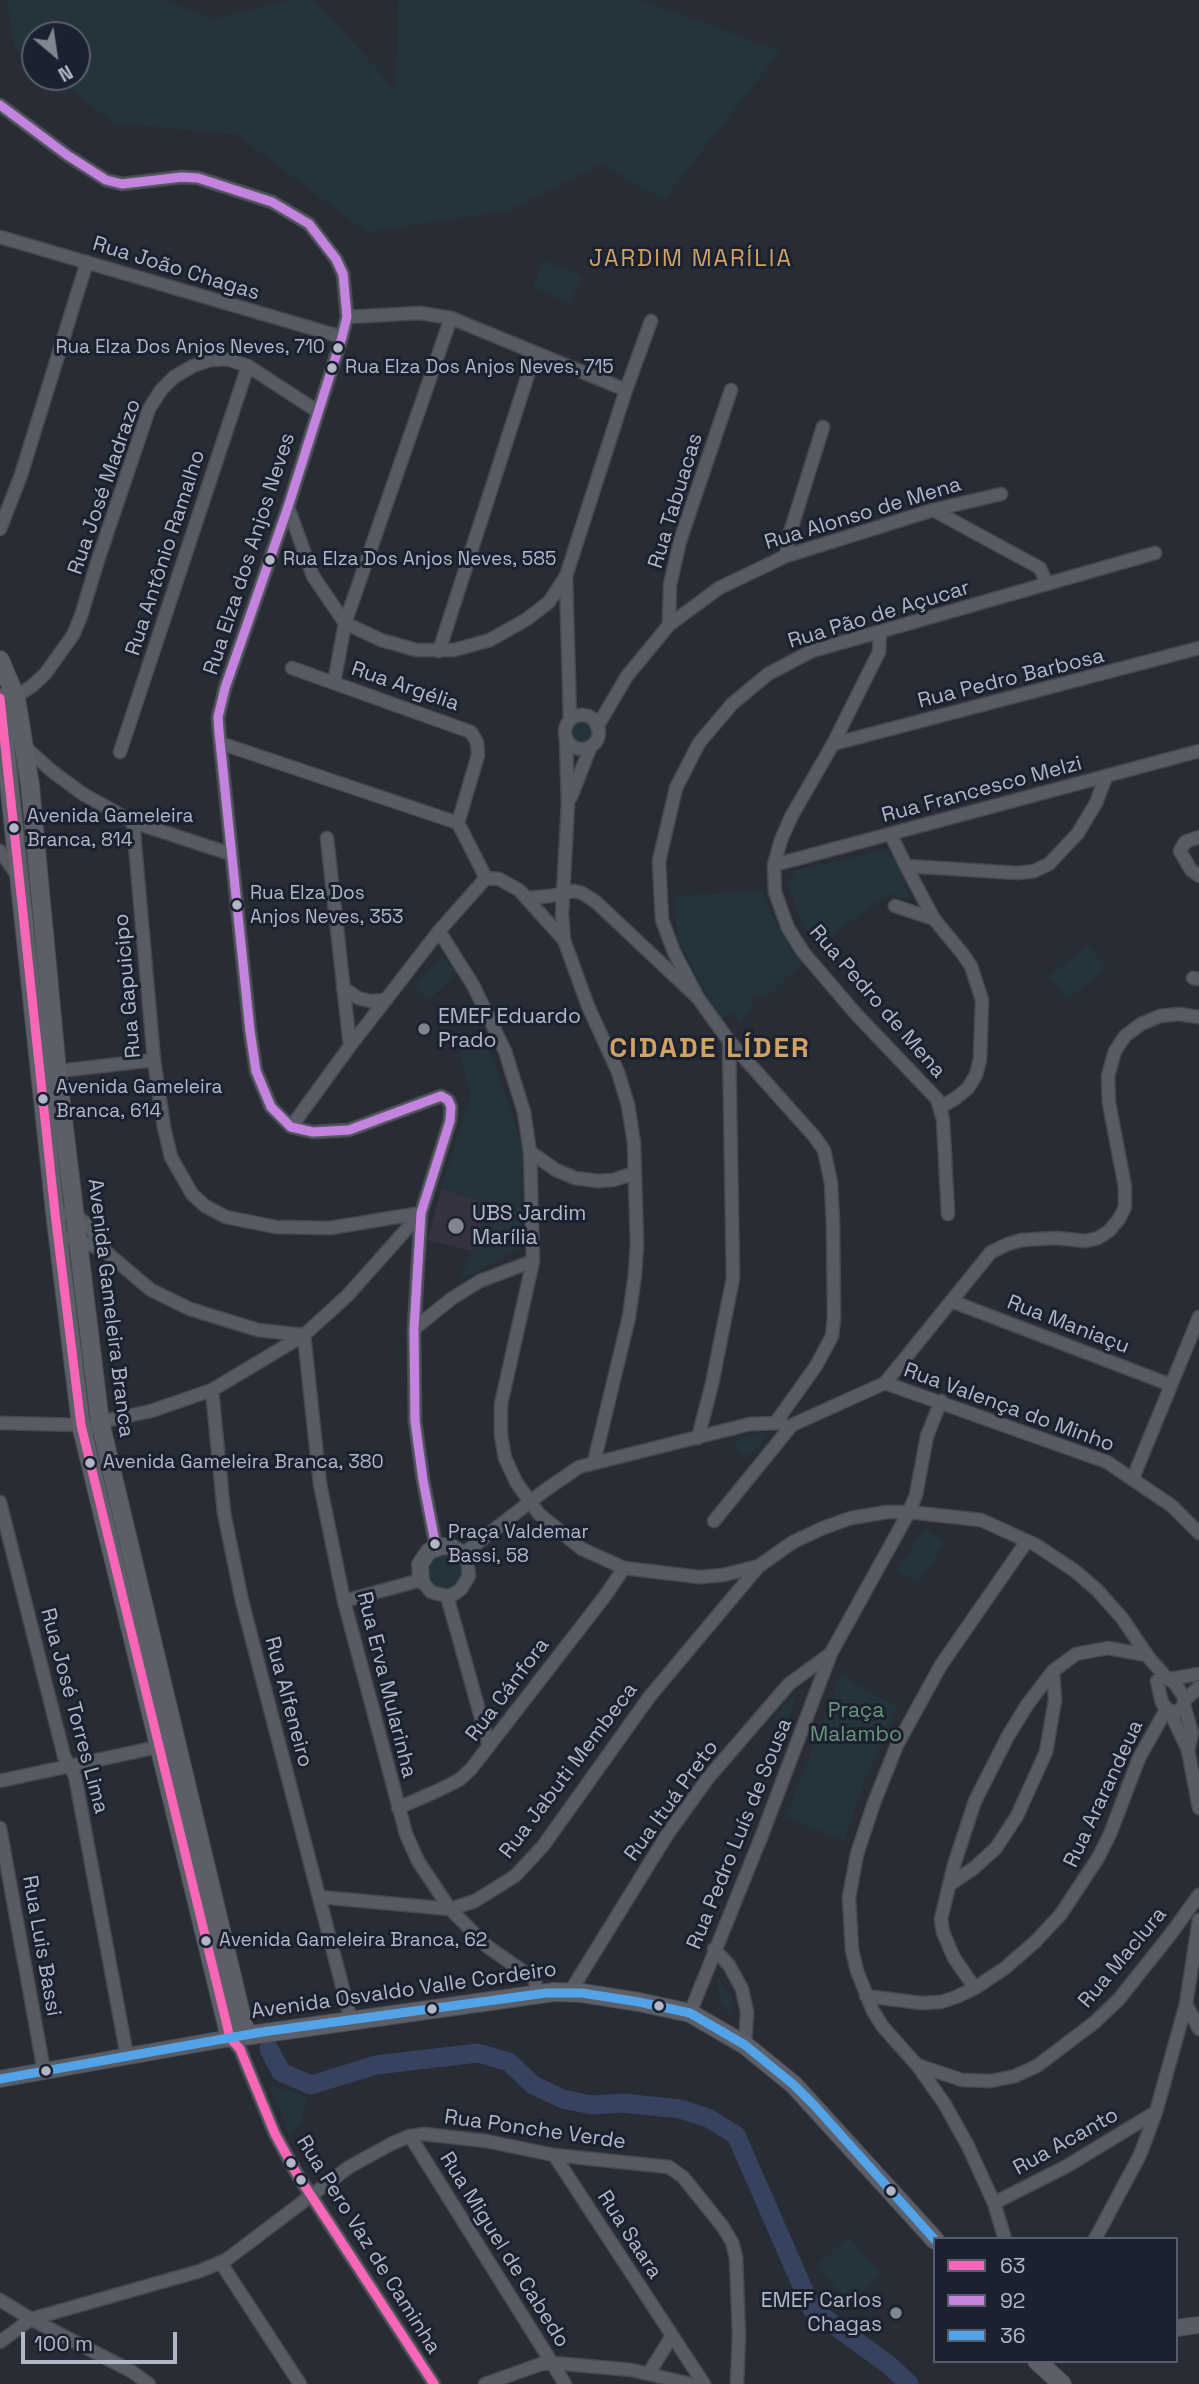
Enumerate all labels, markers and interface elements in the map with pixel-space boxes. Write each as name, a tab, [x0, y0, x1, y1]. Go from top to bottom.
north arrow	[21, 21, 91, 91]
text: N	[54, 59, 77, 87]
street label: Rua João Chagas	[89, 232, 263, 306]
district label: JARDIM MARÍLIA	[591, 246, 791, 274]
place label: Rua Elza Dos Anjos Neves, 710	[55, 337, 325, 359]
marker: Rua Elza Dos Anjos Neves, 710	[331, 341, 345, 355]
place label: Rua Elza Dos Anjos Neves, 715	[345, 357, 614, 379]
marker: Rua Elza Dos Anjos Neves, 715	[325, 361, 339, 375]
street label: Rua José Madrazo	[63, 396, 147, 578]
street label: Rua Elza dos Anjos Neves	[199, 430, 301, 678]
street label: Rua Tabuacas	[643, 430, 709, 572]
street label: Rua Antônio Ramalho	[121, 447, 211, 659]
street label: Rua Alonso de Mena	[762, 472, 964, 556]
place label: Rua Elza Dos Anjos Neves, 585	[283, 549, 556, 571]
marker: Rua Elza Dos Anjos Neves, 585	[263, 553, 277, 567]
street label: Rua Pão de Açucar	[785, 575, 973, 655]
street label: Rua Pedro Barbosa	[915, 644, 1107, 714]
street label: Rua Argélia	[348, 657, 462, 717]
street label: Rua Francesco Melzi	[879, 751, 1085, 829]
place label: Avenida Gameleira Branca, 814	[27, 806, 193, 850]
marker: Avenida Gameleira Branca, 814	[7, 821, 21, 835]
place label: Rua Elza Dos Anjos Neves, 353	[250, 883, 404, 927]
marker: Rua Elza Dos Anjos Neves, 353	[230, 898, 244, 912]
street label: Rua Gapuicipo	[109, 913, 147, 1059]
street label: Rua Pedro de Mena	[804, 920, 950, 1084]
place label: EMEF Eduardo Prado	[438, 1004, 581, 1054]
marker: EMEF Eduardo Prado	[416, 1021, 432, 1037]
district label: CIDADE LÍDER	[611, 1032, 809, 1066]
place label: Avenida Gameleira Branca, 614	[56, 1077, 222, 1121]
marker: Avenida Gameleira Branca, 614	[36, 1092, 50, 1106]
street label: Avenida Gameleira Branca	[82, 1177, 138, 1439]
place label: UBS Jardim Marília	[472, 1201, 586, 1251]
marker: UBS Jardim Marília	[446, 1216, 466, 1236]
street label: Rua Maniaçu	[1003, 1290, 1133, 1360]
street label: Rua Valença do Minho	[900, 1358, 1118, 1458]
place label: Avenida Gameleira Branca, 380	[103, 1452, 384, 1474]
marker: Avenida Gameleira Branca, 380	[83, 1456, 97, 1470]
place label: Praça Valdemar Bassi, 58	[448, 1522, 589, 1566]
marker: Praça Valdemar Bassi, 58	[428, 1537, 442, 1551]
street label: Rua Erva Mularinha	[351, 1589, 421, 1781]
street label: Rua José Torres Lima	[34, 1606, 114, 1816]
street label: Rua Cánfora	[461, 1633, 555, 1747]
street label: Rua Alfeneiro	[258, 1634, 318, 1770]
street label: Rua Jabuti Membeca	[495, 1678, 643, 1864]
park label: Praça Malambo	[810, 1698, 902, 1748]
street label: Rua Pedro Luís de Sousa	[682, 1715, 798, 1953]
street label: Rua Ararandeua	[1059, 1716, 1149, 1872]
street label: Rua Ituá Preto	[620, 1736, 724, 1866]
street label: Rua Luis Bassi	[16, 1874, 66, 2018]
street label: Rua Maclura	[1074, 1903, 1172, 2013]
place label: Avenida Gameleira Branca, 62	[219, 1930, 487, 1952]
marker: Avenida Gameleira Branca, 62	[199, 1934, 213, 1948]
street label: Avenida Osvaldo Valle Cordeiro	[250, 1957, 558, 2025]
unlabelled marker	[652, 1999, 666, 2013]
unlabelled marker	[425, 2002, 439, 2016]
unlabelled marker	[39, 2064, 53, 2078]
street label: Rua Acanto	[1009, 2103, 1123, 2181]
street label: Rua Ponche Verde	[443, 2105, 627, 2155]
street label: Rua Pero Vaz de Caminha	[290, 2131, 446, 2359]
street label: Rua Miguel de Cabedo	[434, 2148, 574, 2352]
unlabelled marker	[284, 2156, 298, 2170]
unlabelled marker	[294, 2173, 308, 2187]
unlabelled marker	[884, 2184, 898, 2198]
street label: Rua Saara	[591, 2186, 667, 2284]
legend	[933, 2237, 1178, 2363]
text: 63	[1000, 2252, 1026, 2279]
text: 92	[1000, 2287, 1026, 2314]
place label: EMEF Carlos Chagas	[761, 2288, 882, 2338]
marker: EMEF Carlos Chagas	[888, 2305, 904, 2321]
scale bar	[24, 2318, 180, 2362]
text: 36	[1000, 2322, 1026, 2349]
text: 100 m	[34, 2330, 93, 2357]

